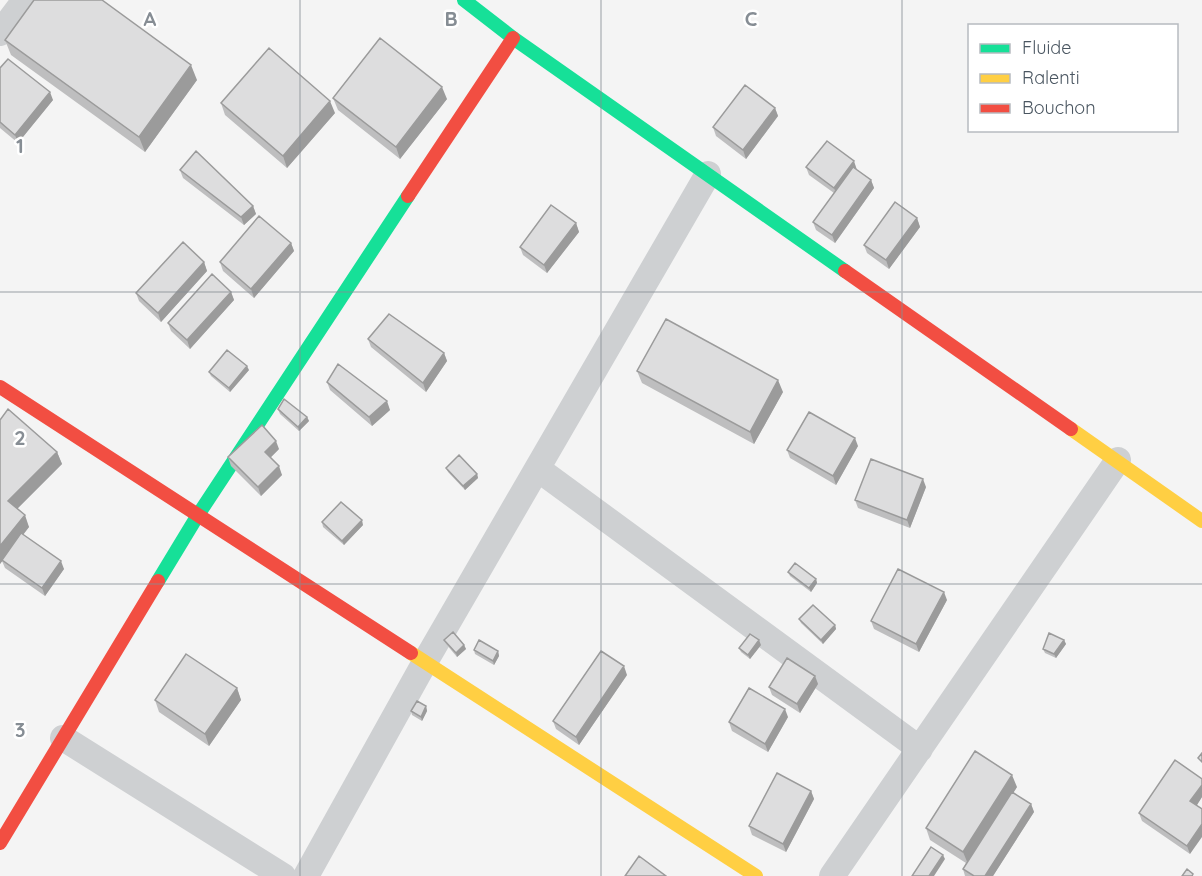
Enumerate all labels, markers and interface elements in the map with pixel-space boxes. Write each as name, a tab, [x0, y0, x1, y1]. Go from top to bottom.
text: A	[144, 6, 157, 31]
text: B	[444, 6, 458, 31]
text: C	[745, 6, 758, 31]
legend	[968, 24, 1178, 132]
text: Fluide	[1022, 36, 1071, 59]
text: Ralenti	[1022, 66, 1080, 89]
text: Bouchon	[1022, 96, 1096, 119]
text: 1	[16, 133, 24, 158]
text: 2	[14, 425, 26, 450]
text: 3	[15, 717, 25, 742]

